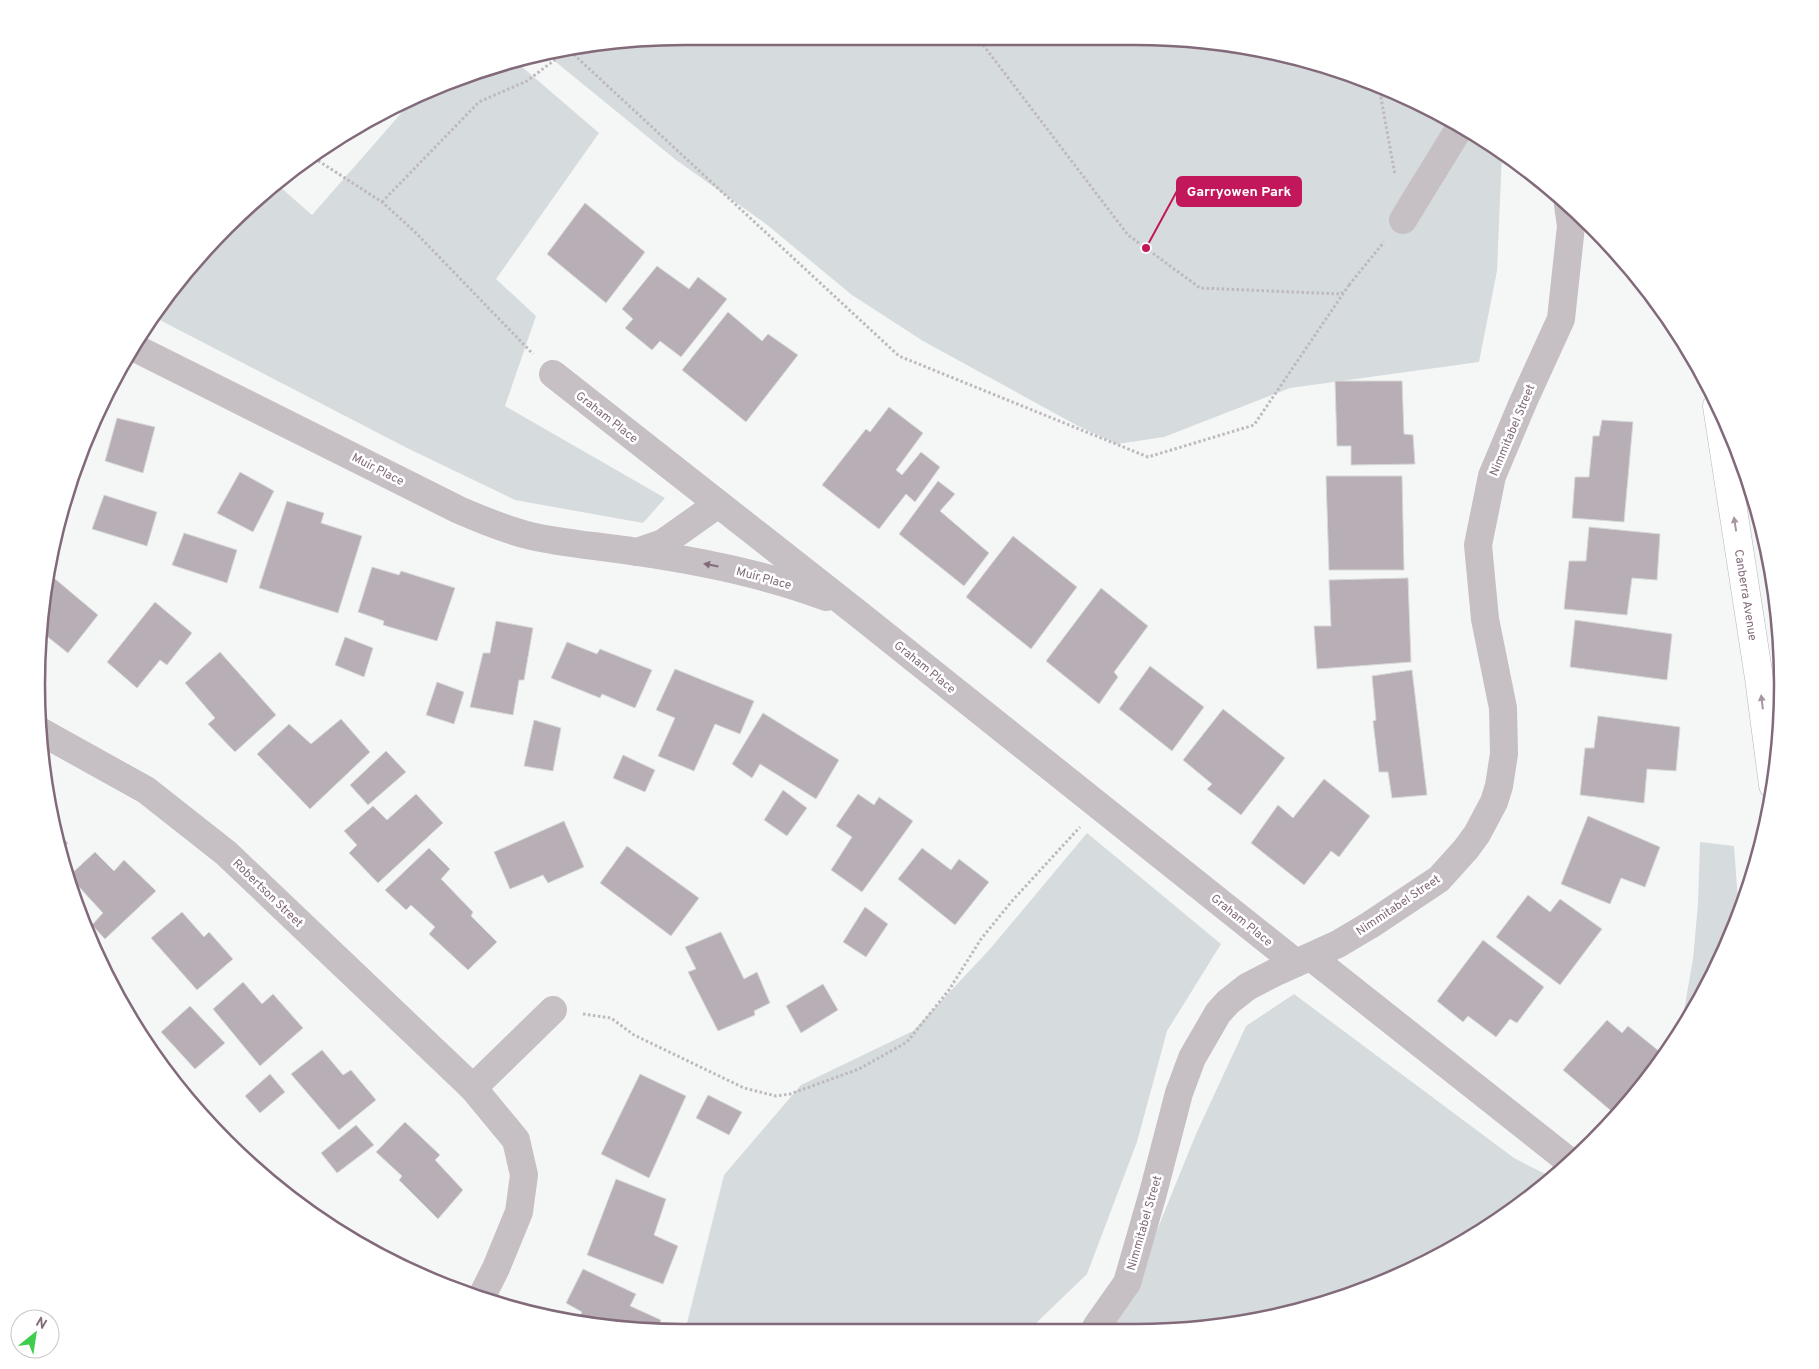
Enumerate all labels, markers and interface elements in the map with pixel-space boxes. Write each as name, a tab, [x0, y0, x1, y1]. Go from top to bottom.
callout: Garryowen Park	[1177, 177, 1301, 206]
text: Garryowen Park	[1187, 184, 1292, 201]
street label: Nimmitabel Street	[1486, 382, 1539, 479]
street label: Graham Place	[572, 388, 641, 447]
street label: Muir Place	[349, 450, 406, 490]
one-way arrow	[1731, 515, 1739, 531]
street label: Canberra Avenue	[1730, 548, 1760, 642]
one-way arrow	[702, 561, 718, 569]
street label: Muir Place	[734, 564, 793, 594]
street label: Graham Place	[890, 638, 959, 698]
one-way arrow	[1758, 693, 1766, 709]
street label: Robertson Street	[229, 856, 306, 931]
street label: Nimmitabel Street	[1353, 872, 1444, 940]
street label: Graham Place	[1207, 891, 1276, 951]
street label: Nimmitabel Street	[1124, 1174, 1166, 1273]
north arrow	[10, 1309, 60, 1359]
text: N	[32, 1314, 49, 1334]

